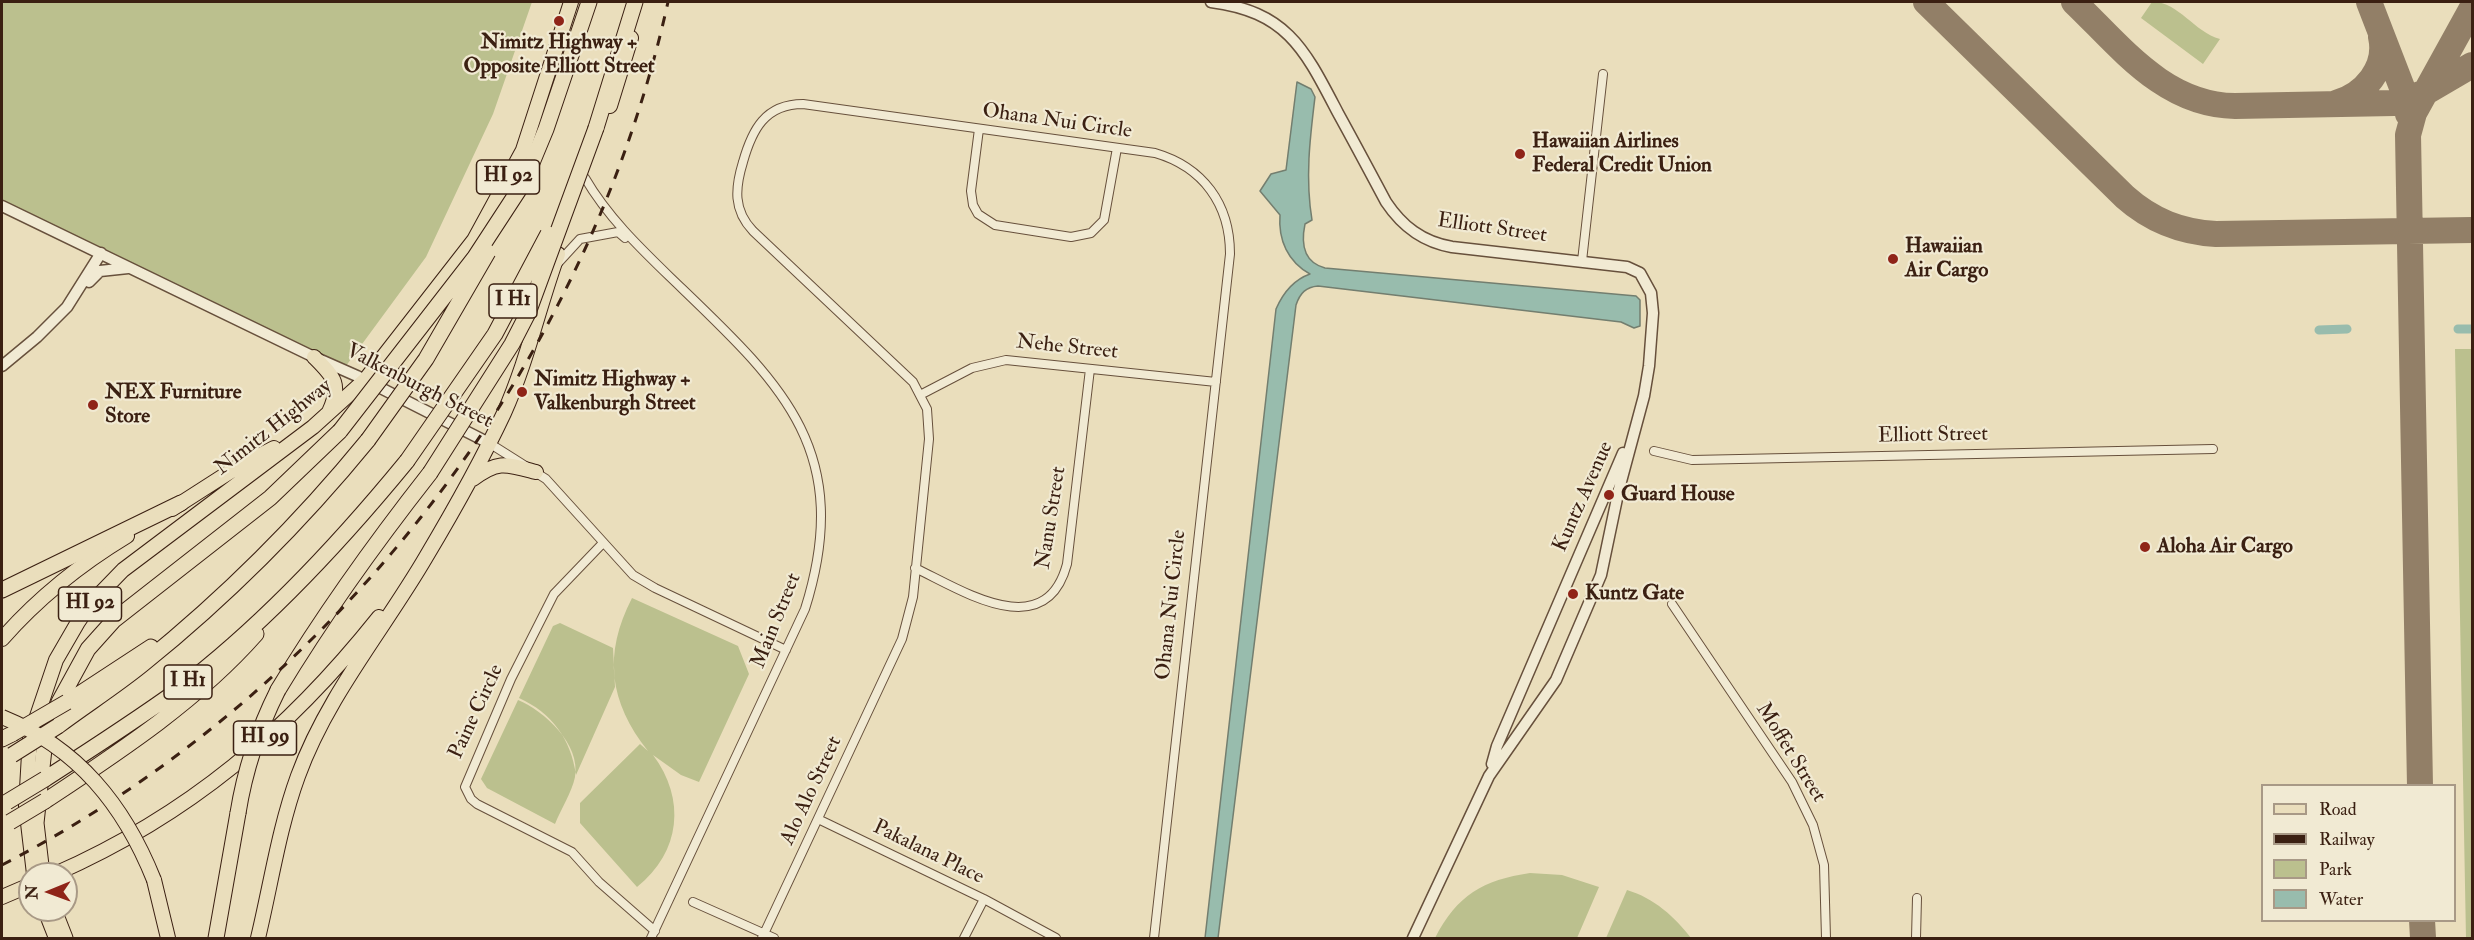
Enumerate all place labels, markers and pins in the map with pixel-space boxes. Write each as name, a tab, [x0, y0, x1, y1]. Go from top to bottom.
marker: Nimitz Highway + Opposite Elliott Street	[552, 14, 566, 28]
place label: Nimitz Highway + Opposite Elliott Street	[463, 30, 655, 80]
place label: Hawaiian Airlines Federal Credit Union	[1532, 129, 1712, 179]
marker: Hawaiian Airlines Federal Credit Union	[1513, 147, 1527, 161]
place label: Hawaiian Air Cargo	[1905, 234, 1988, 284]
marker: Hawaiian Air Cargo	[1886, 252, 1900, 266]
place label: Nimitz Highway + Valkenburgh Street	[534, 367, 696, 417]
place label: NEX Furniture Store	[105, 380, 241, 430]
marker: Nimitz Highway + Valkenburgh Street	[515, 385, 529, 399]
marker: NEX Furniture Store	[86, 398, 100, 412]
place label: Guard House	[1621, 482, 1734, 508]
marker: Guard House	[1602, 488, 1616, 502]
place label: Aloha Air Cargo	[2157, 534, 2293, 560]
marker: Aloha Air Cargo	[2138, 540, 2152, 554]
place label: Kuntz Gate	[1585, 581, 1684, 607]
marker: Kuntz Gate	[1566, 587, 1580, 601]

